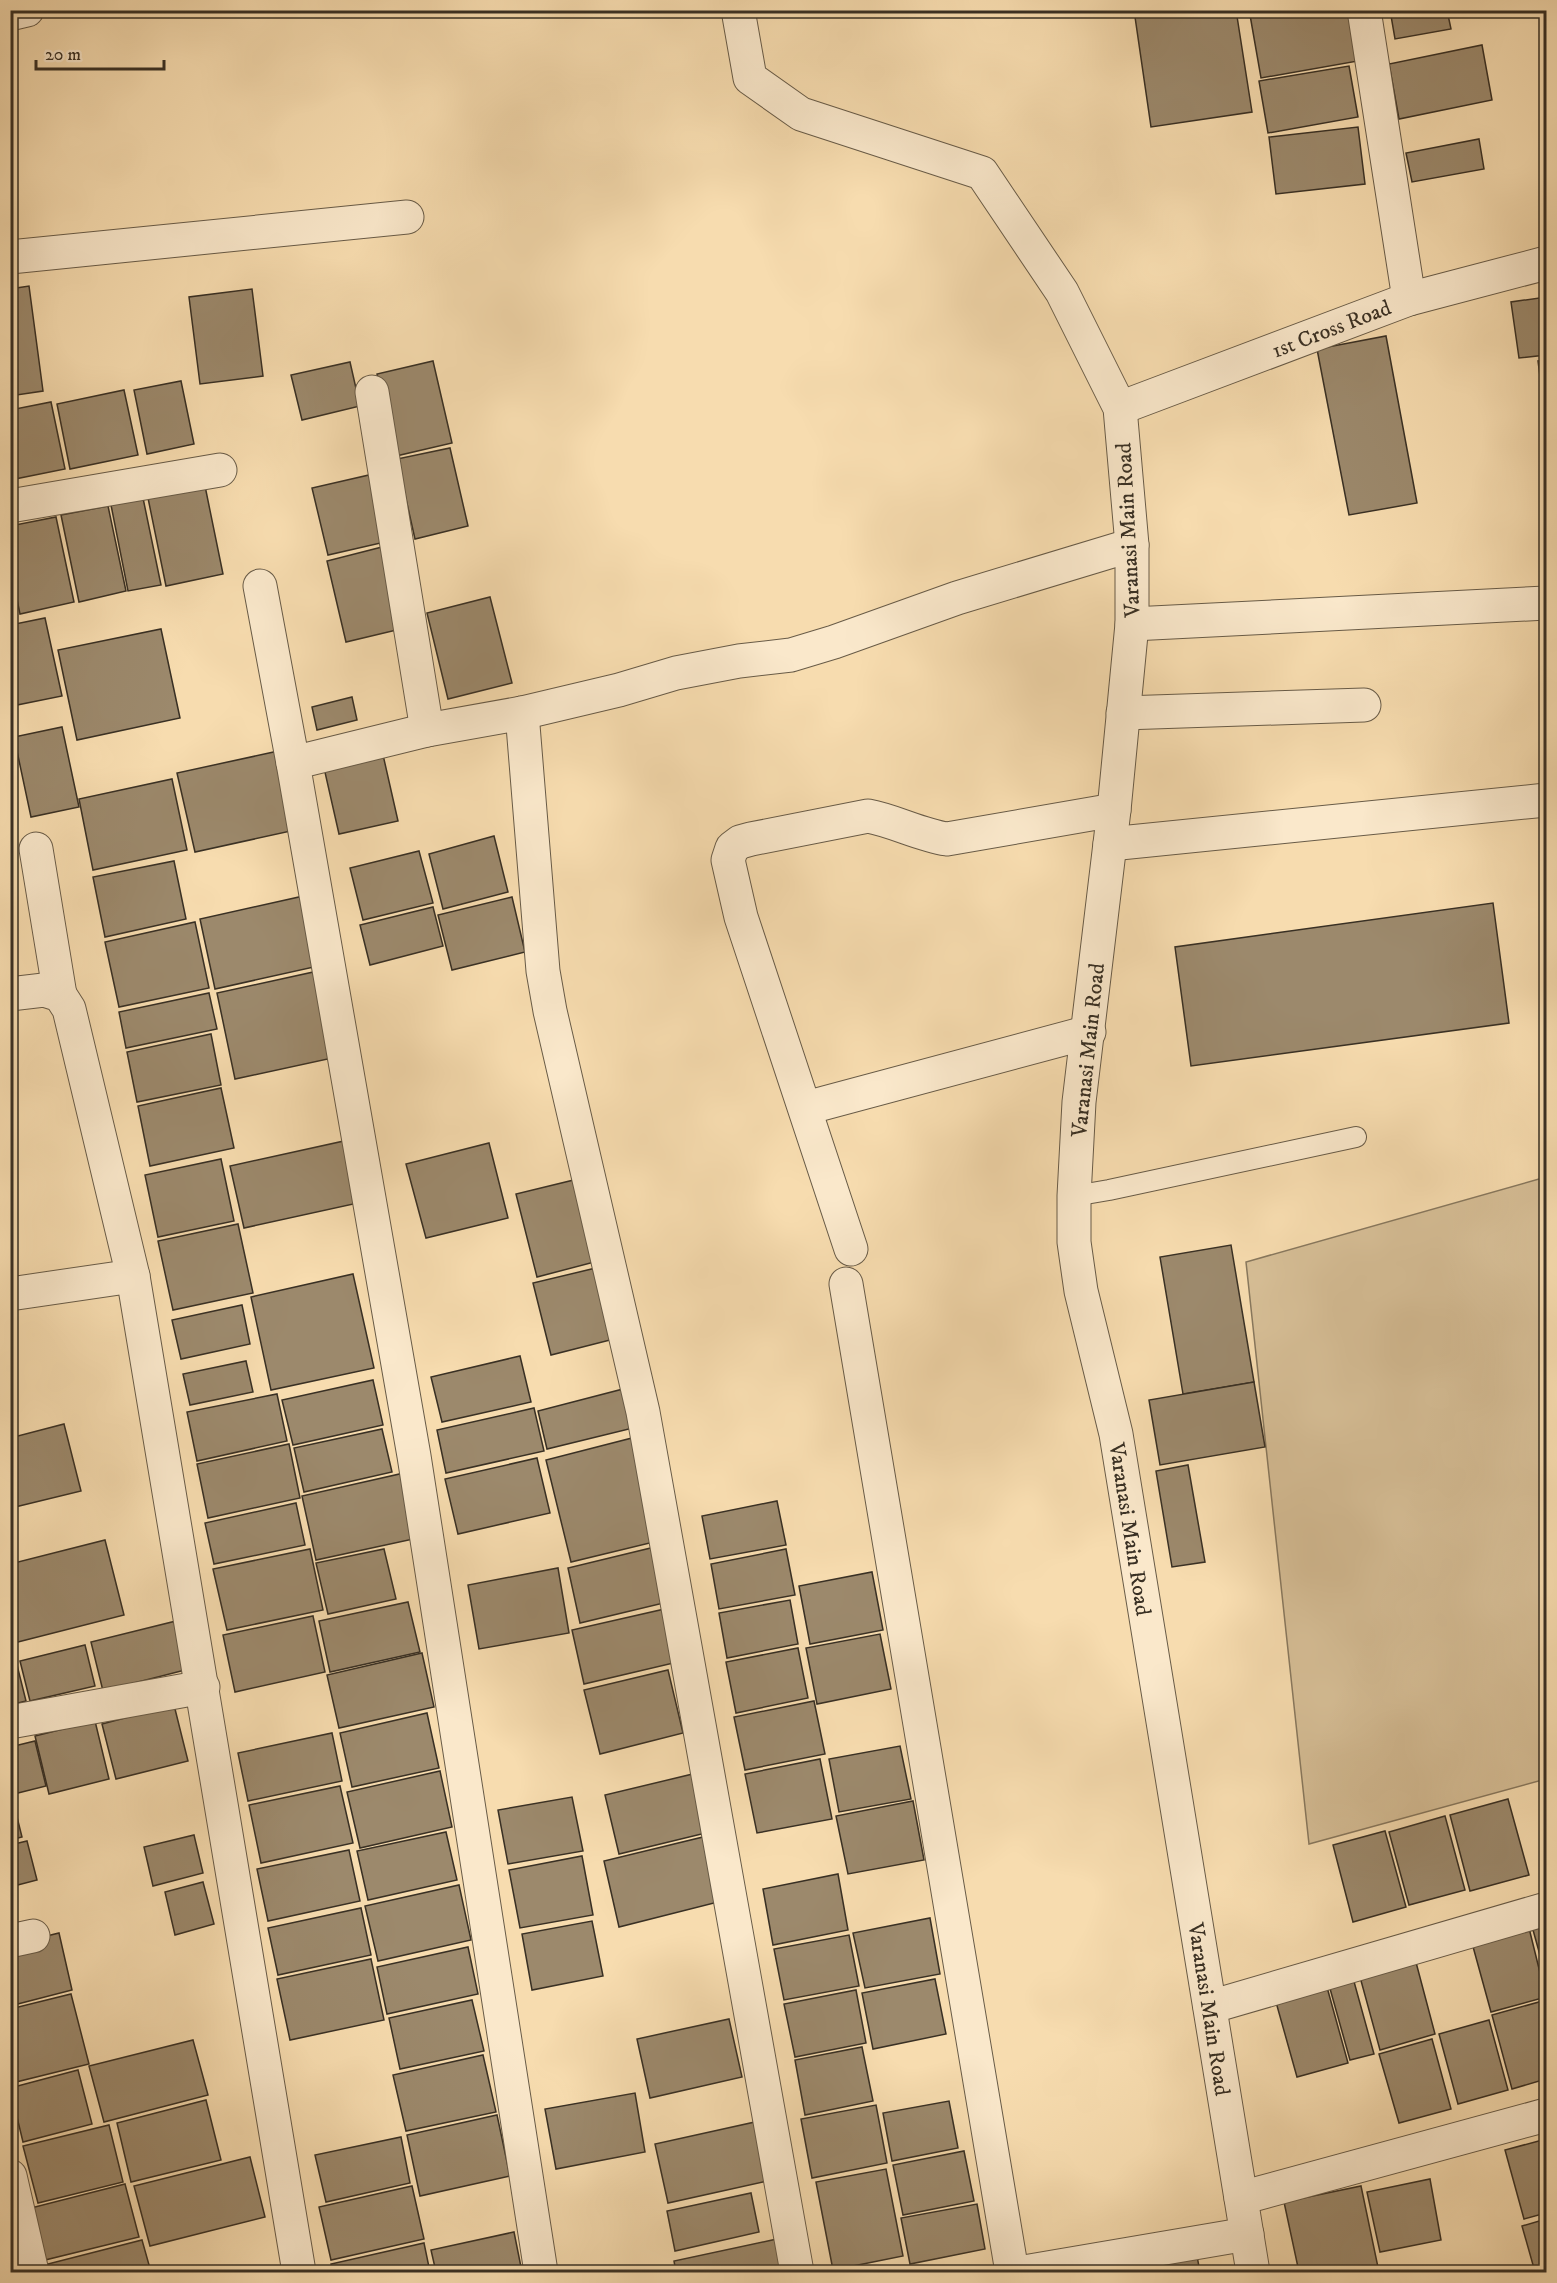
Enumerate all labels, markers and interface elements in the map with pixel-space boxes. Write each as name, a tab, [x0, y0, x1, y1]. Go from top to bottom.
scale bar	[36, 33, 164, 71]
text: 20 m	[45, 44, 81, 66]
street label: 1st Cross Road	[1268, 294, 1395, 365]
street label: Varanasi Main Road	[1110, 442, 1147, 619]
street label: Varanasi Main Road	[1066, 962, 1111, 1140]
street label: Varanasi Main Road	[1102, 1440, 1157, 1618]
street label: Varanasi Main Road	[1181, 1920, 1236, 2098]

